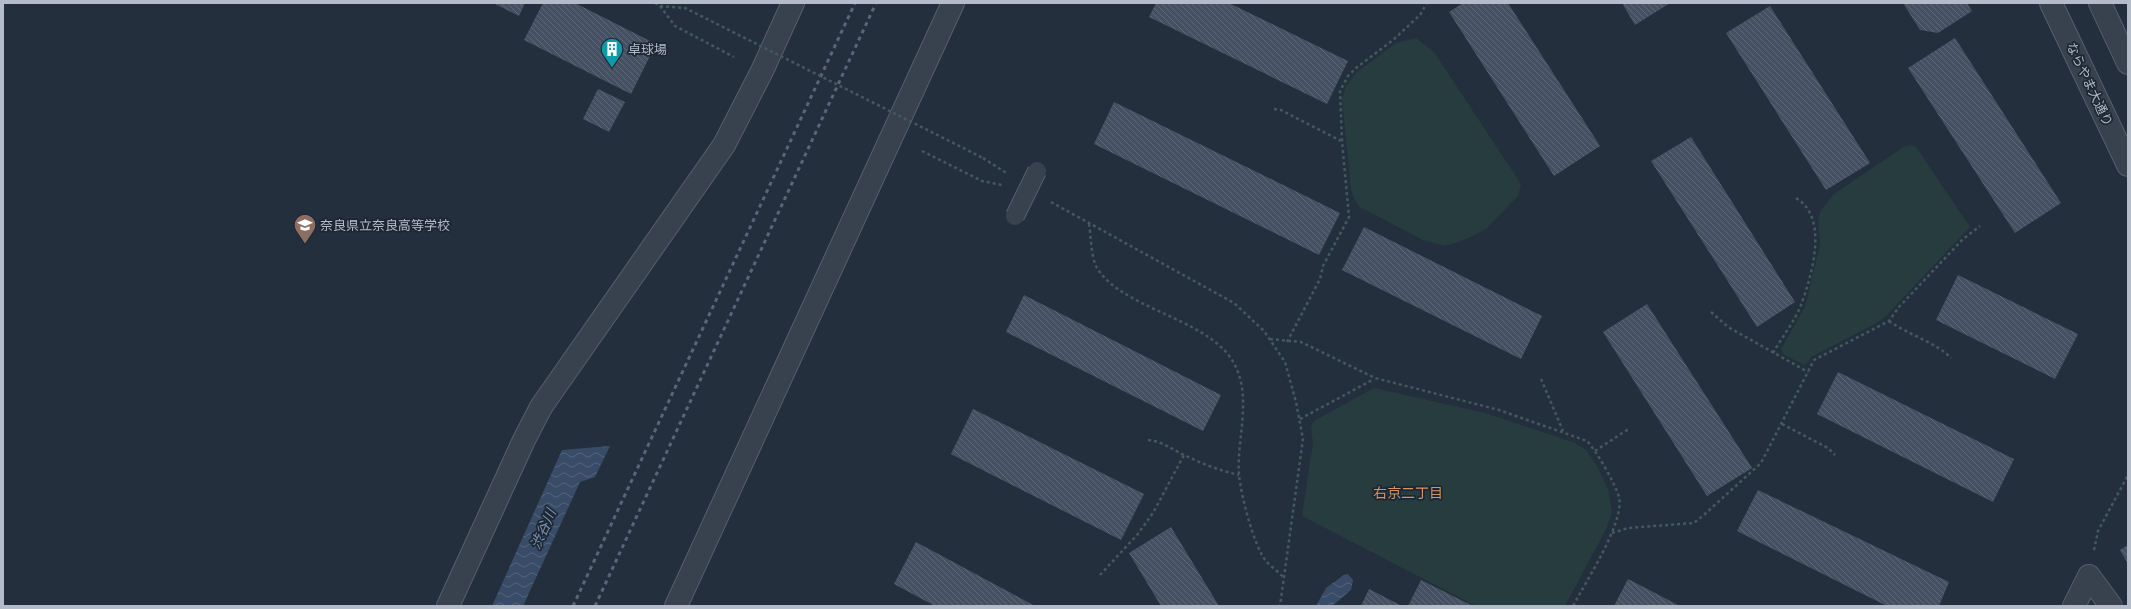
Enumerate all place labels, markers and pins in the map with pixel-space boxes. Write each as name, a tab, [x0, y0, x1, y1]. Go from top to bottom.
building icon: 卓球場	[599, 36, 625, 69]
place label: 卓球場	[628, 41, 667, 57]
school or university icon: 奈良県立奈良高等学校	[292, 212, 318, 245]
place label: 奈良県立奈良高等学校	[320, 217, 450, 233]

